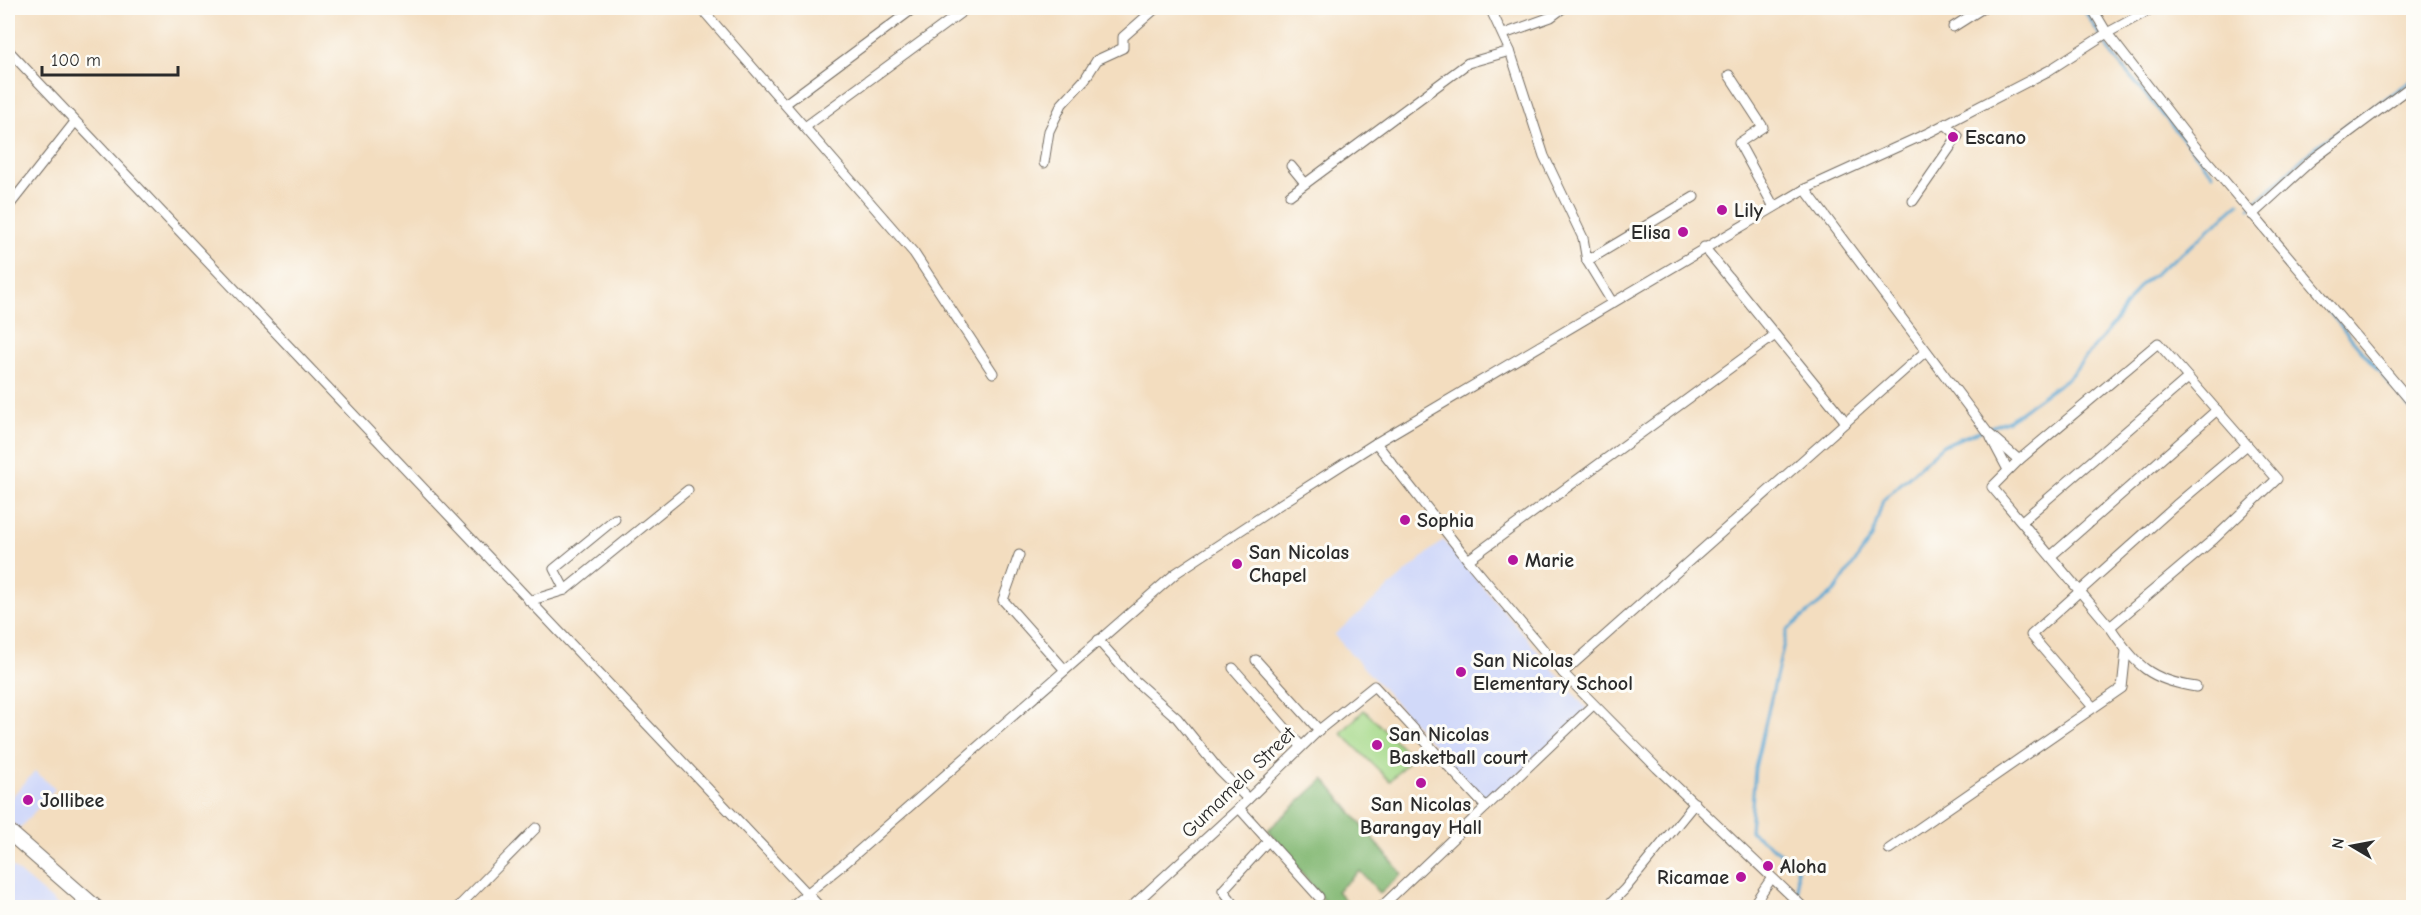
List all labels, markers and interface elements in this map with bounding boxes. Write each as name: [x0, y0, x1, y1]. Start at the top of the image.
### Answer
scale bar: [42, 39, 178, 77]
text: 100 m: [51, 50, 101, 71]
place label: Escano: [1965, 126, 2026, 149]
marker: Escano: [1946, 130, 1960, 144]
place label: Lily: [1734, 199, 1764, 222]
marker: Lily: [1715, 203, 1729, 217]
place label: Elisa: [1631, 221, 1671, 244]
marker: Elisa: [1676, 225, 1690, 239]
place label: Sophia: [1417, 509, 1474, 532]
marker: Sophia: [1398, 513, 1412, 527]
place label: San Nicolas Chapel: [1249, 541, 1349, 587]
place label: Marie: [1525, 549, 1574, 572]
marker: Marie: [1506, 553, 1520, 567]
marker: San Nicolas Chapel: [1230, 557, 1244, 571]
place label: San Nicolas Elementary School: [1473, 649, 1633, 695]
marker: San Nicolas Elementary School: [1454, 665, 1468, 679]
street label: Gumamela Street: [1177, 721, 1301, 843]
place label: San Nicolas Basketball court: [1389, 723, 1528, 769]
marker: San Nicolas Basketball court: [1370, 738, 1384, 752]
marker: San Nicolas Barangay Hall: [1414, 776, 1428, 790]
place label: Jollibee: [40, 789, 104, 812]
marker: Jollibee: [21, 793, 35, 807]
place label: San Nicolas Barangay Hall: [1360, 793, 1482, 839]
north arrow: [2322, 816, 2382, 876]
text: N: [2328, 837, 2348, 850]
place label: Aloha: [1780, 855, 1827, 878]
marker: Aloha: [1761, 859, 1775, 873]
place label: Ricamae: [1657, 866, 1729, 889]
marker: Ricamae: [1734, 870, 1748, 884]

